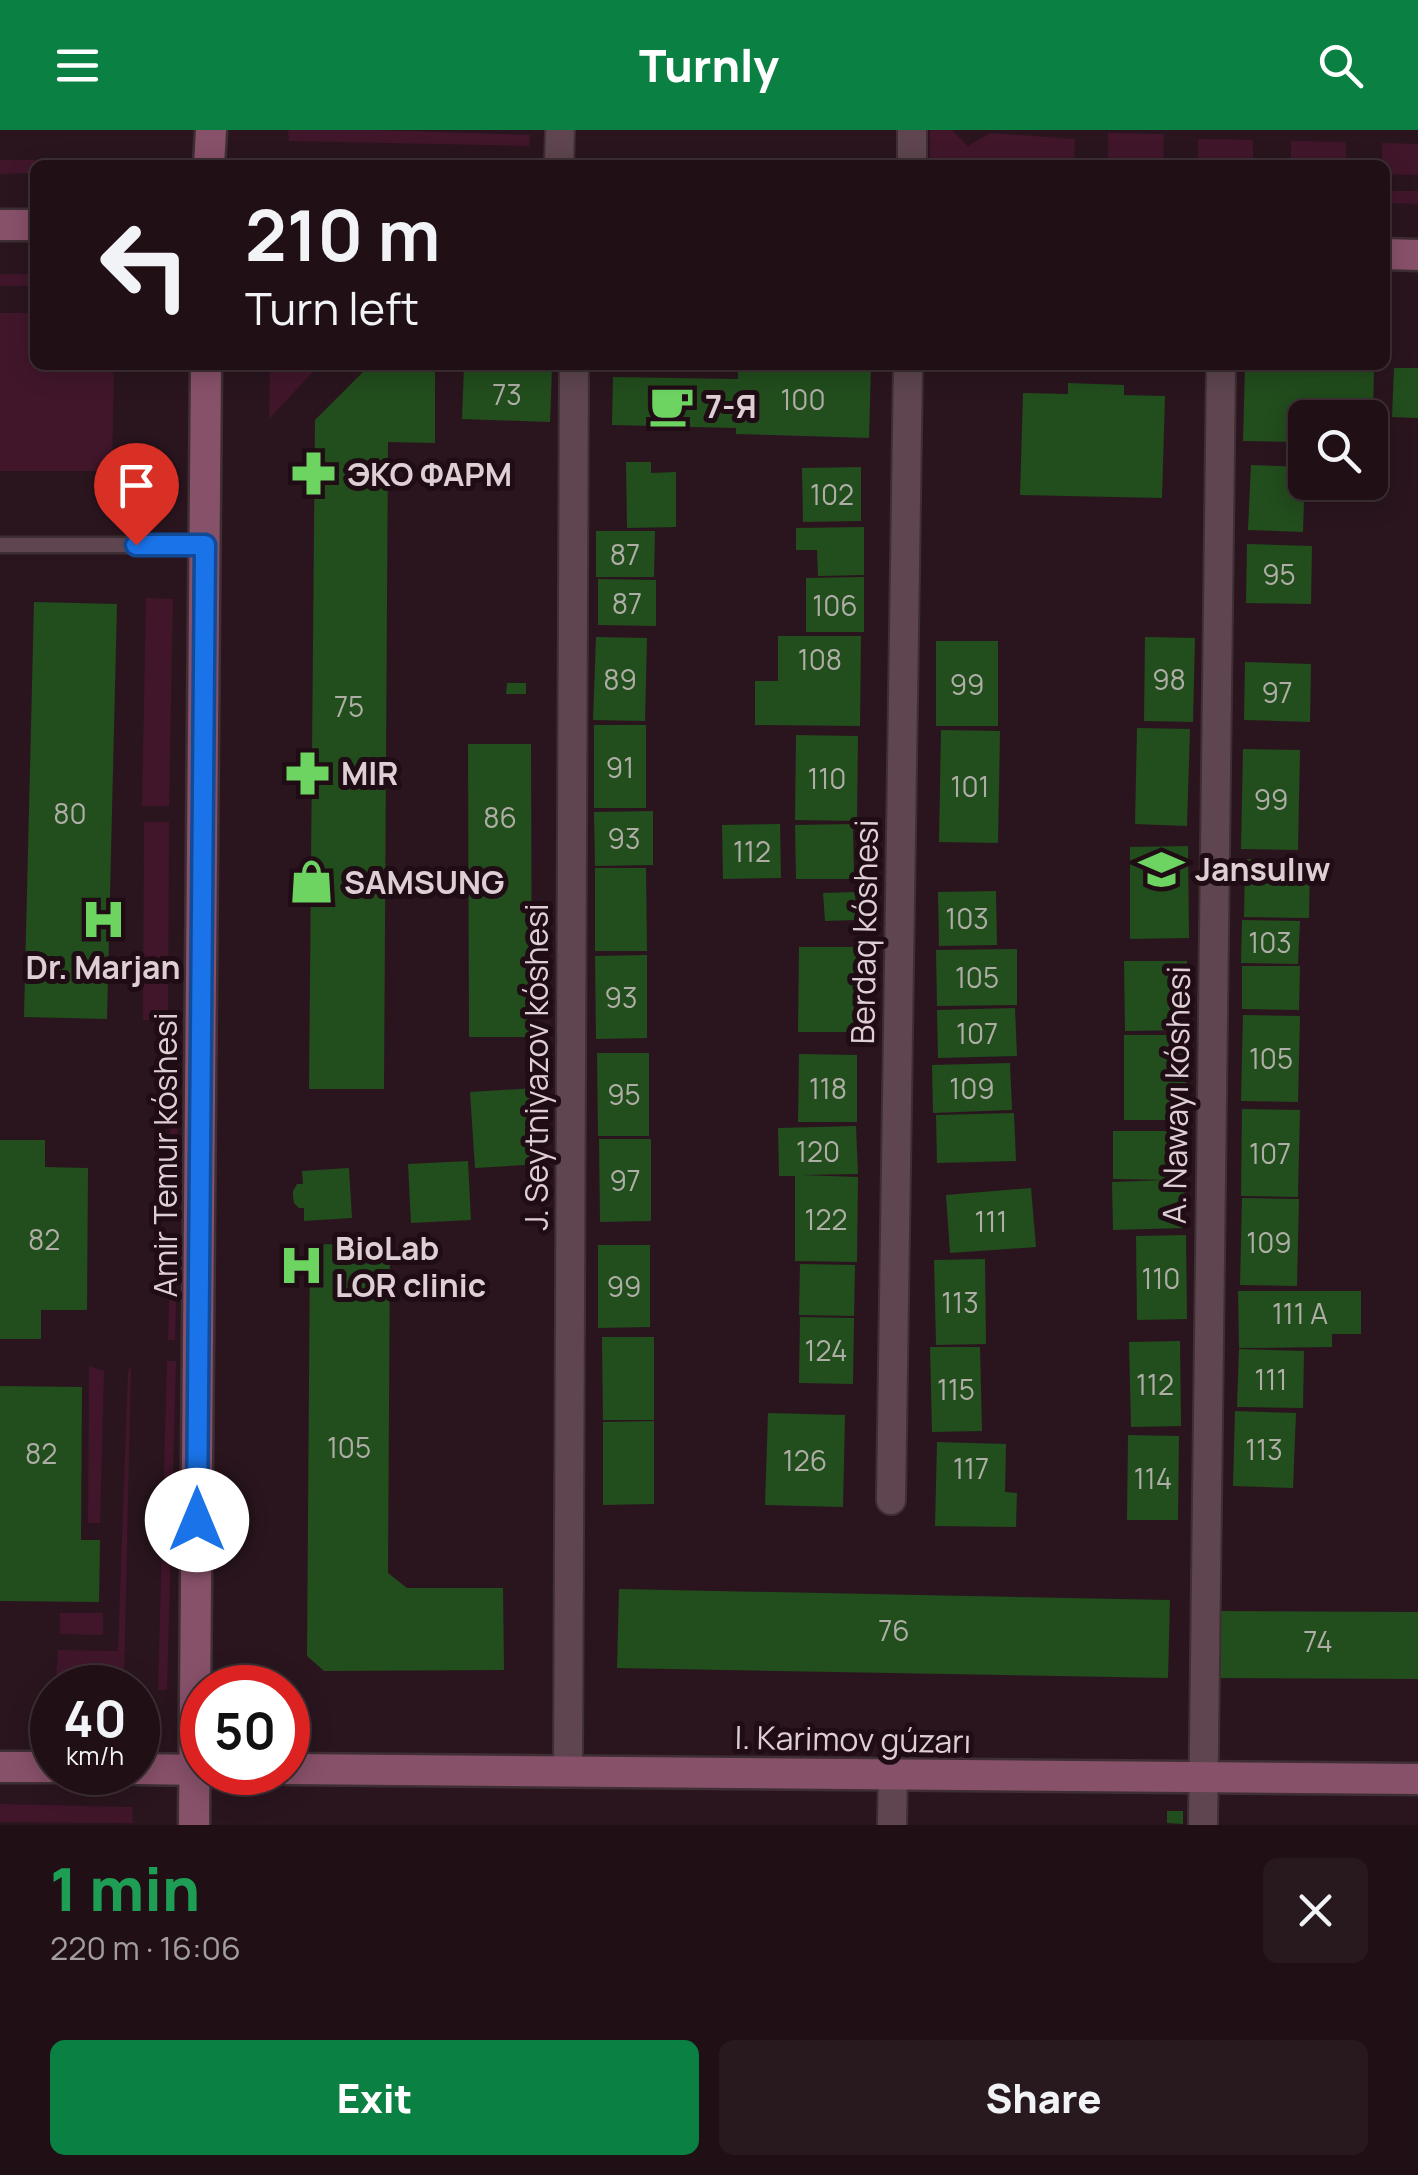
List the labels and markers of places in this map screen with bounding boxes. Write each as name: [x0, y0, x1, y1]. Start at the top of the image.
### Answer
cafe icon: 7-Я: [648, 382, 696, 430]
place label: 7-Я: [705, 384, 757, 428]
pin: [94, 443, 179, 546]
pharmacy icon: ЭКО ФАРМ: [290, 450, 338, 498]
place label: ЭКО ФАРМ: [347, 452, 512, 496]
pharmacy icon: MIR: [284, 749, 332, 797]
place label: MIR: [341, 751, 398, 795]
school or university icon: Jansulıw: [1138, 845, 1186, 893]
place label: Jansulıw: [1195, 847, 1331, 891]
shop icon: SAMSUNG: [287, 858, 335, 906]
place label: SAMSUNG: [344, 860, 504, 904]
hospital icon: Dr. Marjan: [79, 895, 127, 943]
place label: Dr. Marjan: [26, 945, 180, 989]
place label: BioLab LOR clinic: [335, 1226, 486, 1307]
hospital icon: BioLab LOR clinic: [278, 1242, 326, 1290]

